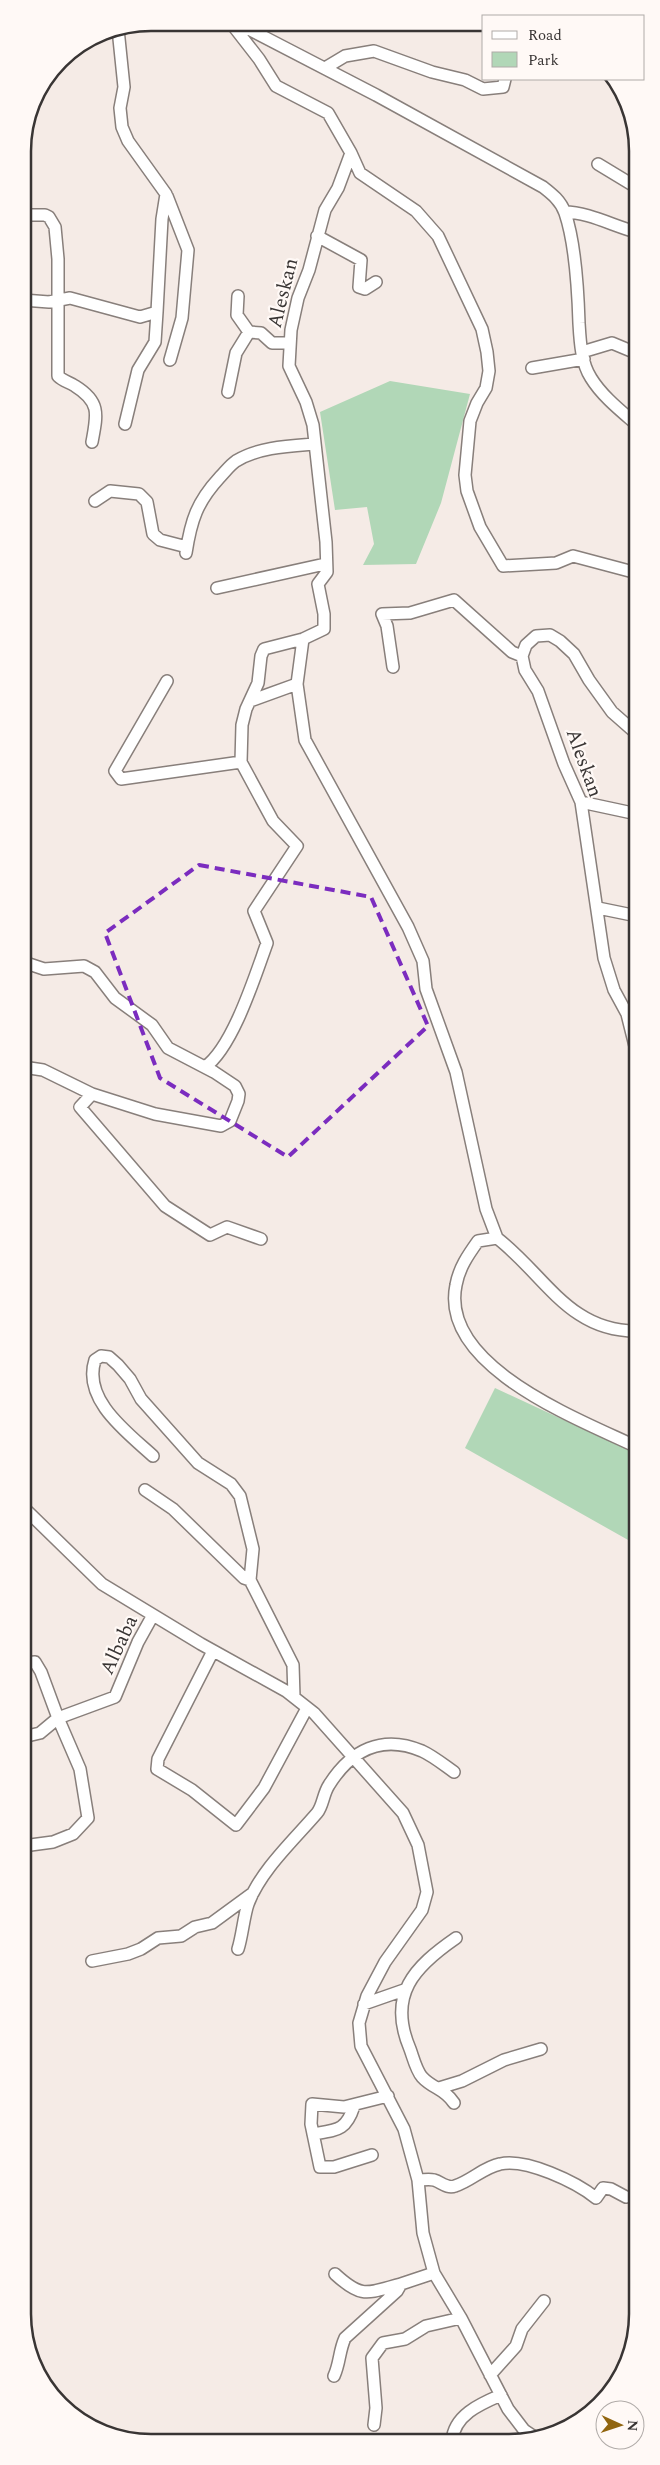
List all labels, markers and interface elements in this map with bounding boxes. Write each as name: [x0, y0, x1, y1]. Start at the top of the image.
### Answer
legend: [482, 15, 645, 80]
text: Road: [528, 24, 562, 47]
text: Park: [528, 49, 559, 72]
street label: Aleskan: [260, 255, 306, 331]
street label: Aleskan: [558, 724, 610, 802]
street label: Albaba: [92, 1610, 146, 1680]
north arrow: [595, 2400, 645, 2450]
text: N: [622, 2419, 643, 2432]

